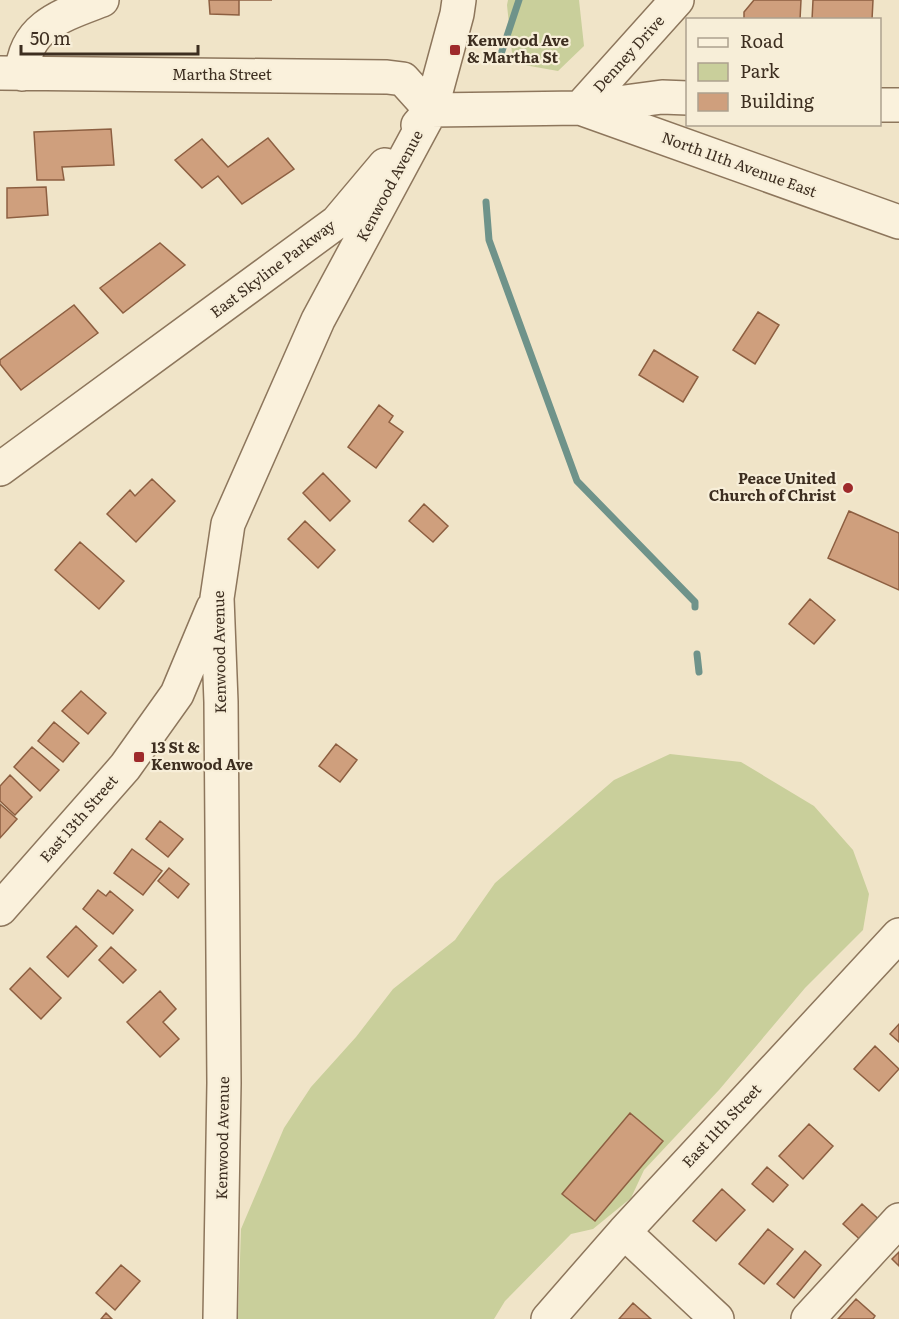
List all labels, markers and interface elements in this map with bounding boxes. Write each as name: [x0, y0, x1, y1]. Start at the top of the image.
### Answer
street label: Denney Drive: [587, 9, 669, 97]
scale bar: [21, 18, 198, 56]
legend: [686, 18, 881, 126]
text: 50 m: [30, 24, 71, 51]
text: Road: [740, 27, 784, 54]
place label: Kenwood Ave & Martha St: [467, 28, 569, 68]
marker: Kenwood Ave & Martha St: [448, 43, 462, 57]
text: Park: [740, 57, 781, 84]
street label: Martha Street: [172, 62, 272, 85]
text: Building: [740, 87, 815, 114]
street label: Kenwood Avenue: [350, 125, 428, 245]
street label: North 11th Avenue East: [659, 125, 820, 202]
street label: East Skyline Parkway: [205, 213, 340, 323]
place label: Peace United Church of Christ: [709, 466, 836, 506]
marker: Peace United Church of Christ: [841, 481, 855, 495]
street label: Kenwood Avenue: [206, 590, 231, 714]
place label: 13 St & Kenwood Ave: [151, 735, 253, 775]
marker: 13 St & Kenwood Ave: [132, 750, 146, 764]
street label: East 13th Street: [33, 769, 122, 867]
street label: Kenwood Avenue: [209, 1076, 234, 1200]
street label: East 11th Street: [676, 1078, 766, 1172]

